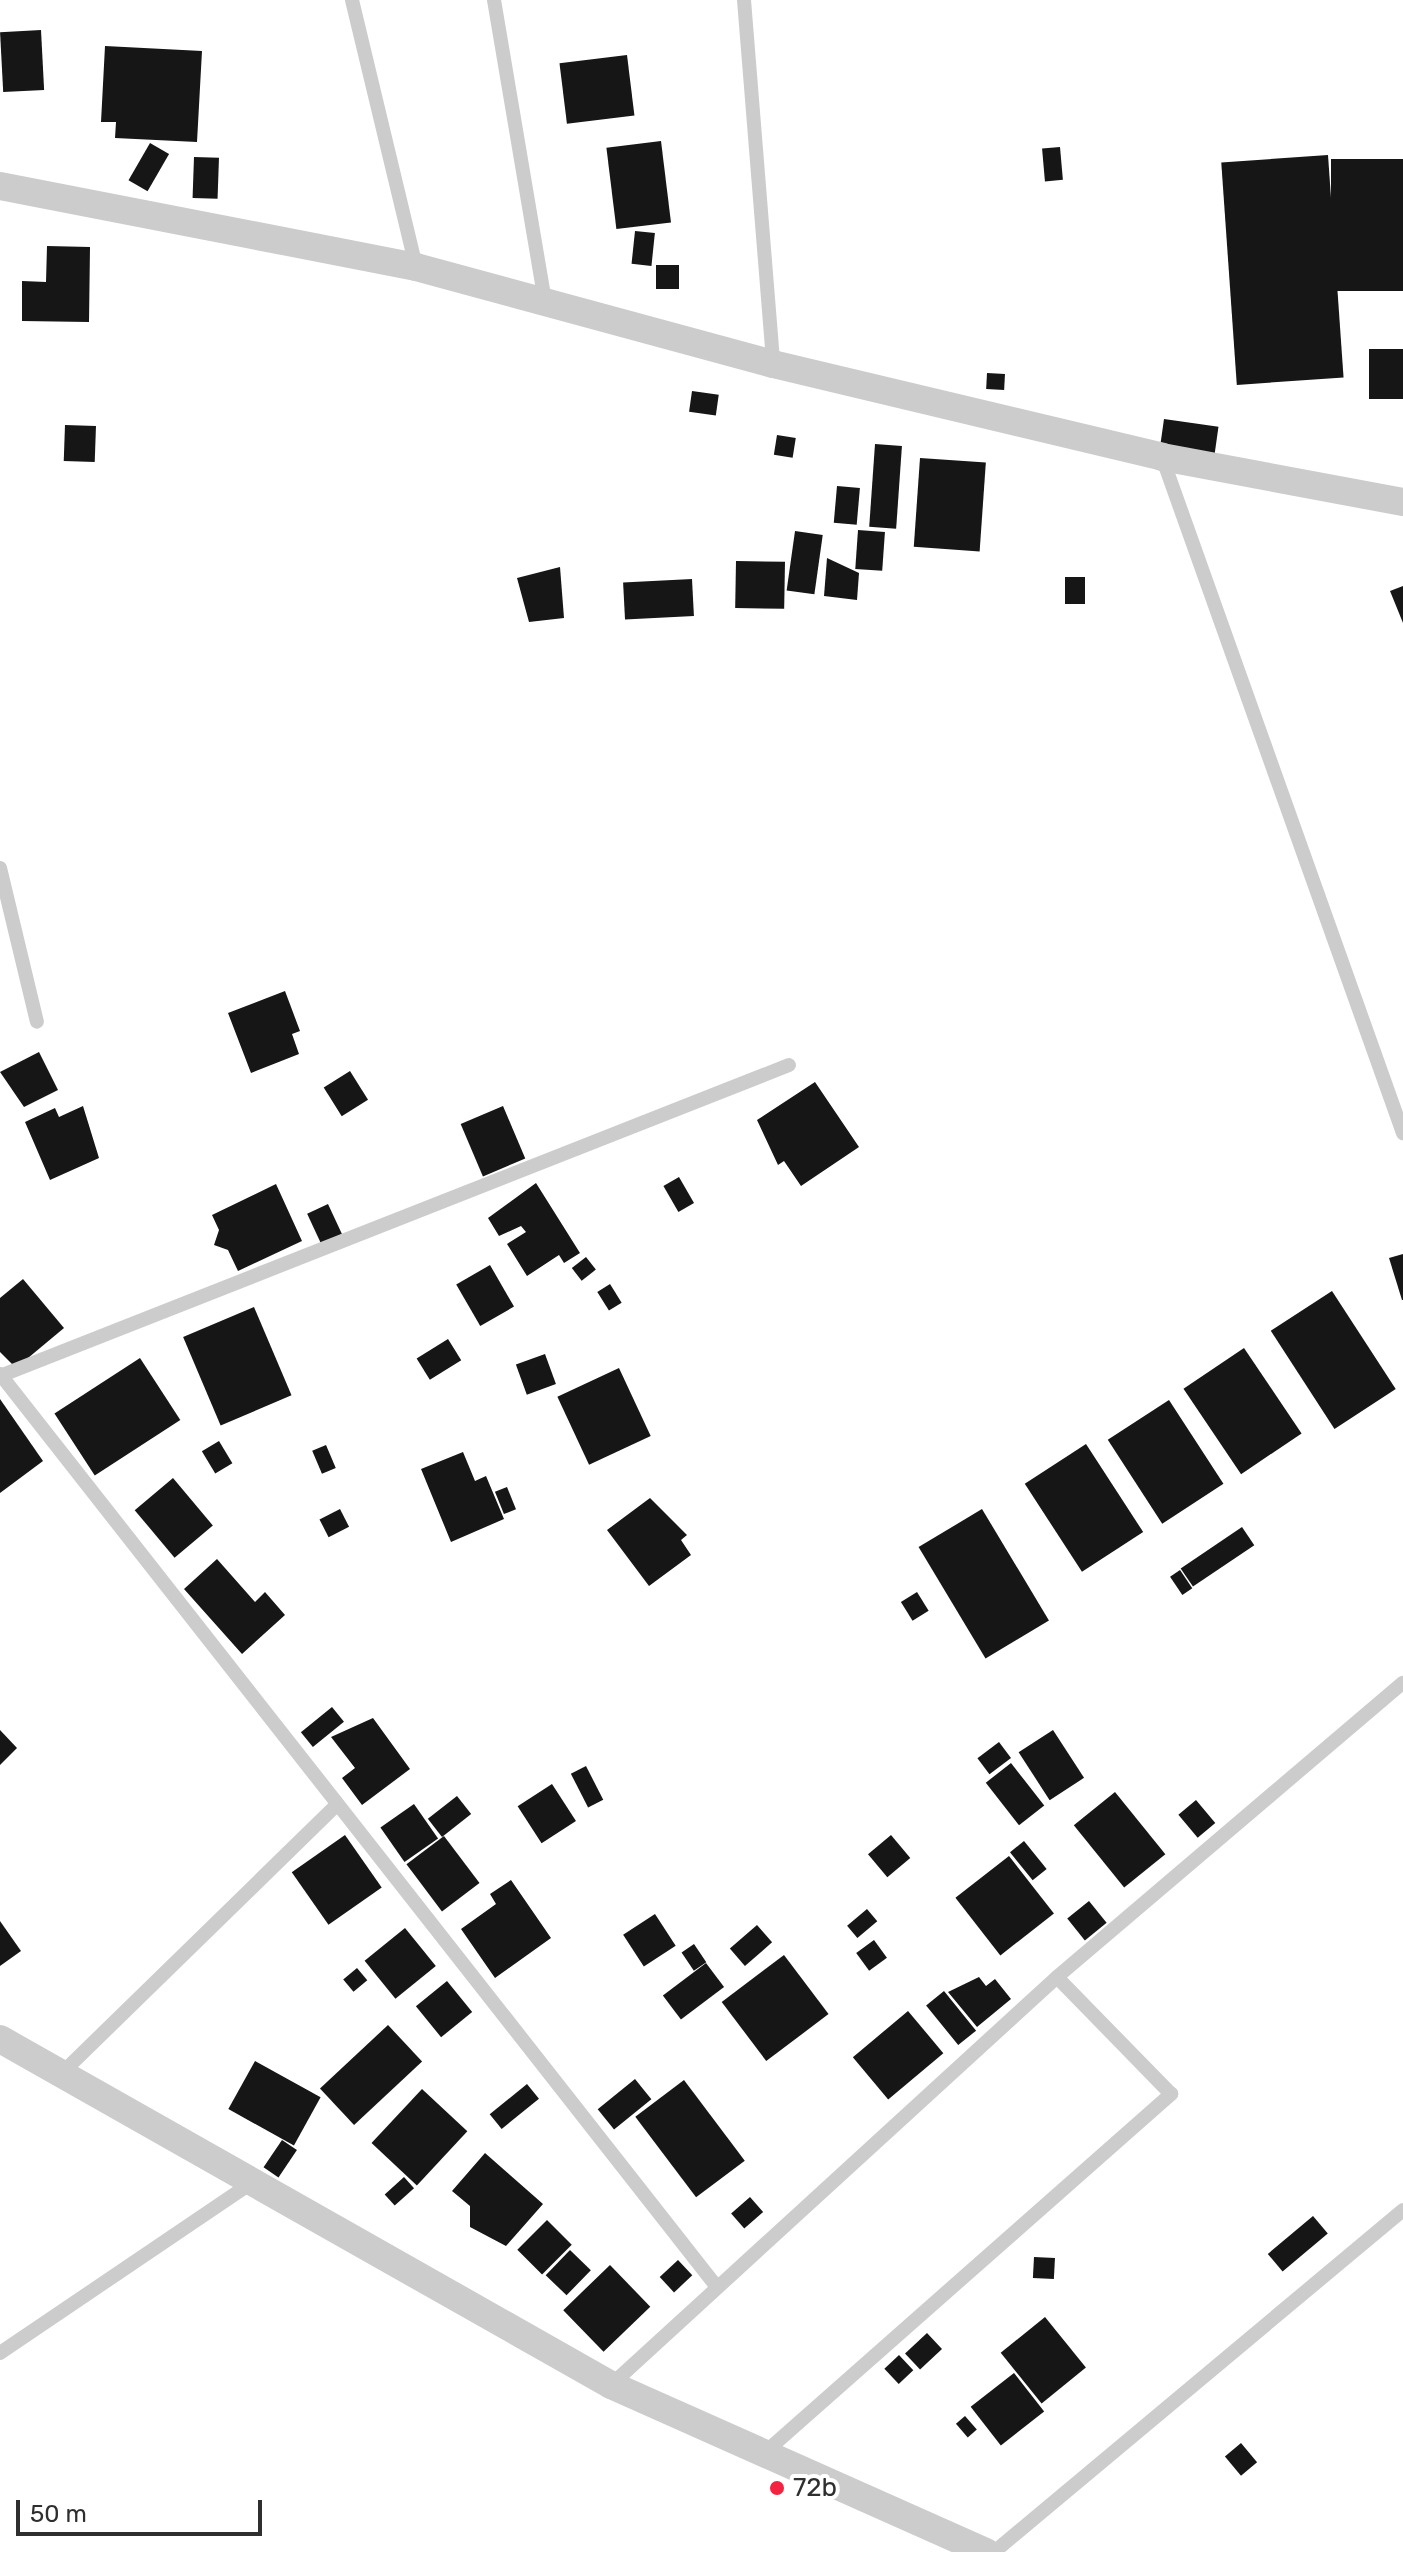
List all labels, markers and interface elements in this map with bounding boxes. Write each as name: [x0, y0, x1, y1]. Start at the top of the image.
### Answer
place label: 72b: [793, 2472, 837, 2504]
marker: 72b: [768, 2479, 786, 2497]
scale bar: [20, 2484, 266, 2534]
text: 50 m: [30, 2500, 87, 2528]

